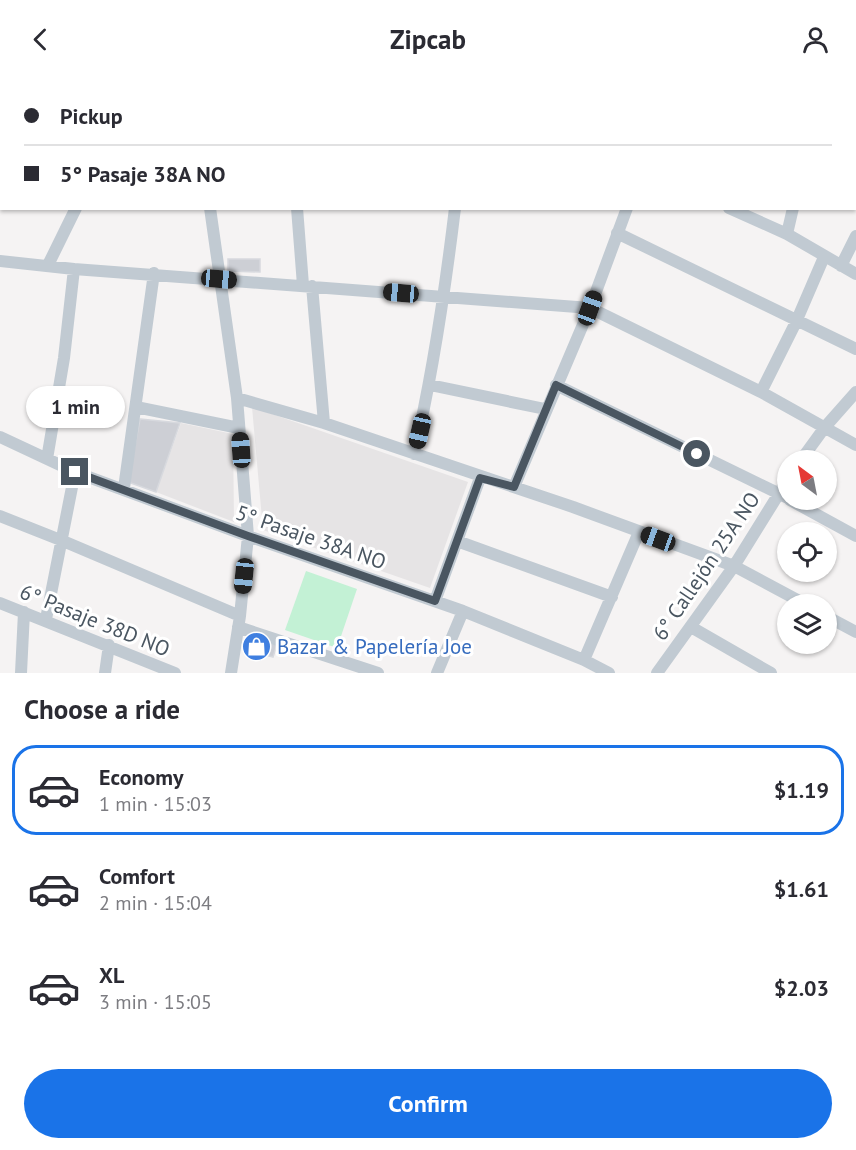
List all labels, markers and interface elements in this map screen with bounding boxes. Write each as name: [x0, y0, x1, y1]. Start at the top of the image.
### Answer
text: Zipcab: [390, 22, 466, 56]
icon: back: [24, 23, 57, 56]
icon: person: [799, 23, 832, 56]
text: Pickup: [60, 102, 123, 130]
text: 5° Pasaje 38A NO: [60, 160, 225, 188]
car: [200, 268, 238, 290]
car: [382, 282, 420, 304]
car: [575, 288, 605, 328]
callout: 1 min: [26, 385, 124, 427]
text: 1 min: [51, 394, 100, 420]
car: [407, 411, 433, 451]
car: [231, 431, 251, 469]
route start: [683, 440, 710, 467]
north arrow: [777, 450, 837, 510]
map controls: [777, 450, 837, 654]
route end: [61, 458, 88, 485]
street label: 6° Callejón 25A NO: [646, 487, 766, 645]
street label: 5° Pasaje 38A NO: [232, 499, 390, 575]
button: locate: [777, 522, 837, 582]
car: [638, 524, 678, 554]
car: [233, 557, 255, 595]
street label: 6° Pasaje 38D NO: [16, 578, 174, 662]
button: layers: [777, 594, 837, 654]
shop icon: Bazar & Papelería Joe: [240, 630, 272, 662]
place label: Bazar & Papelería Joe: [277, 633, 472, 660]
text: Choose a ride: [24, 692, 180, 726]
icon: car: [27, 763, 81, 817]
text: Economy: [99, 763, 183, 791]
text: $1.19: [774, 776, 829, 804]
text: 1 min · 15:03: [99, 791, 212, 817]
icon: car: [27, 862, 81, 916]
text: Comfort: [99, 862, 175, 890]
text: $1.61: [774, 875, 829, 903]
text: 2 min · 15:04: [99, 890, 212, 916]
icon: car: [27, 961, 81, 1015]
text: XL: [99, 961, 124, 989]
text: $2.03: [774, 974, 829, 1002]
text: 3 min · 15:05: [99, 989, 212, 1015]
button: Confirm: [24, 1069, 832, 1138]

